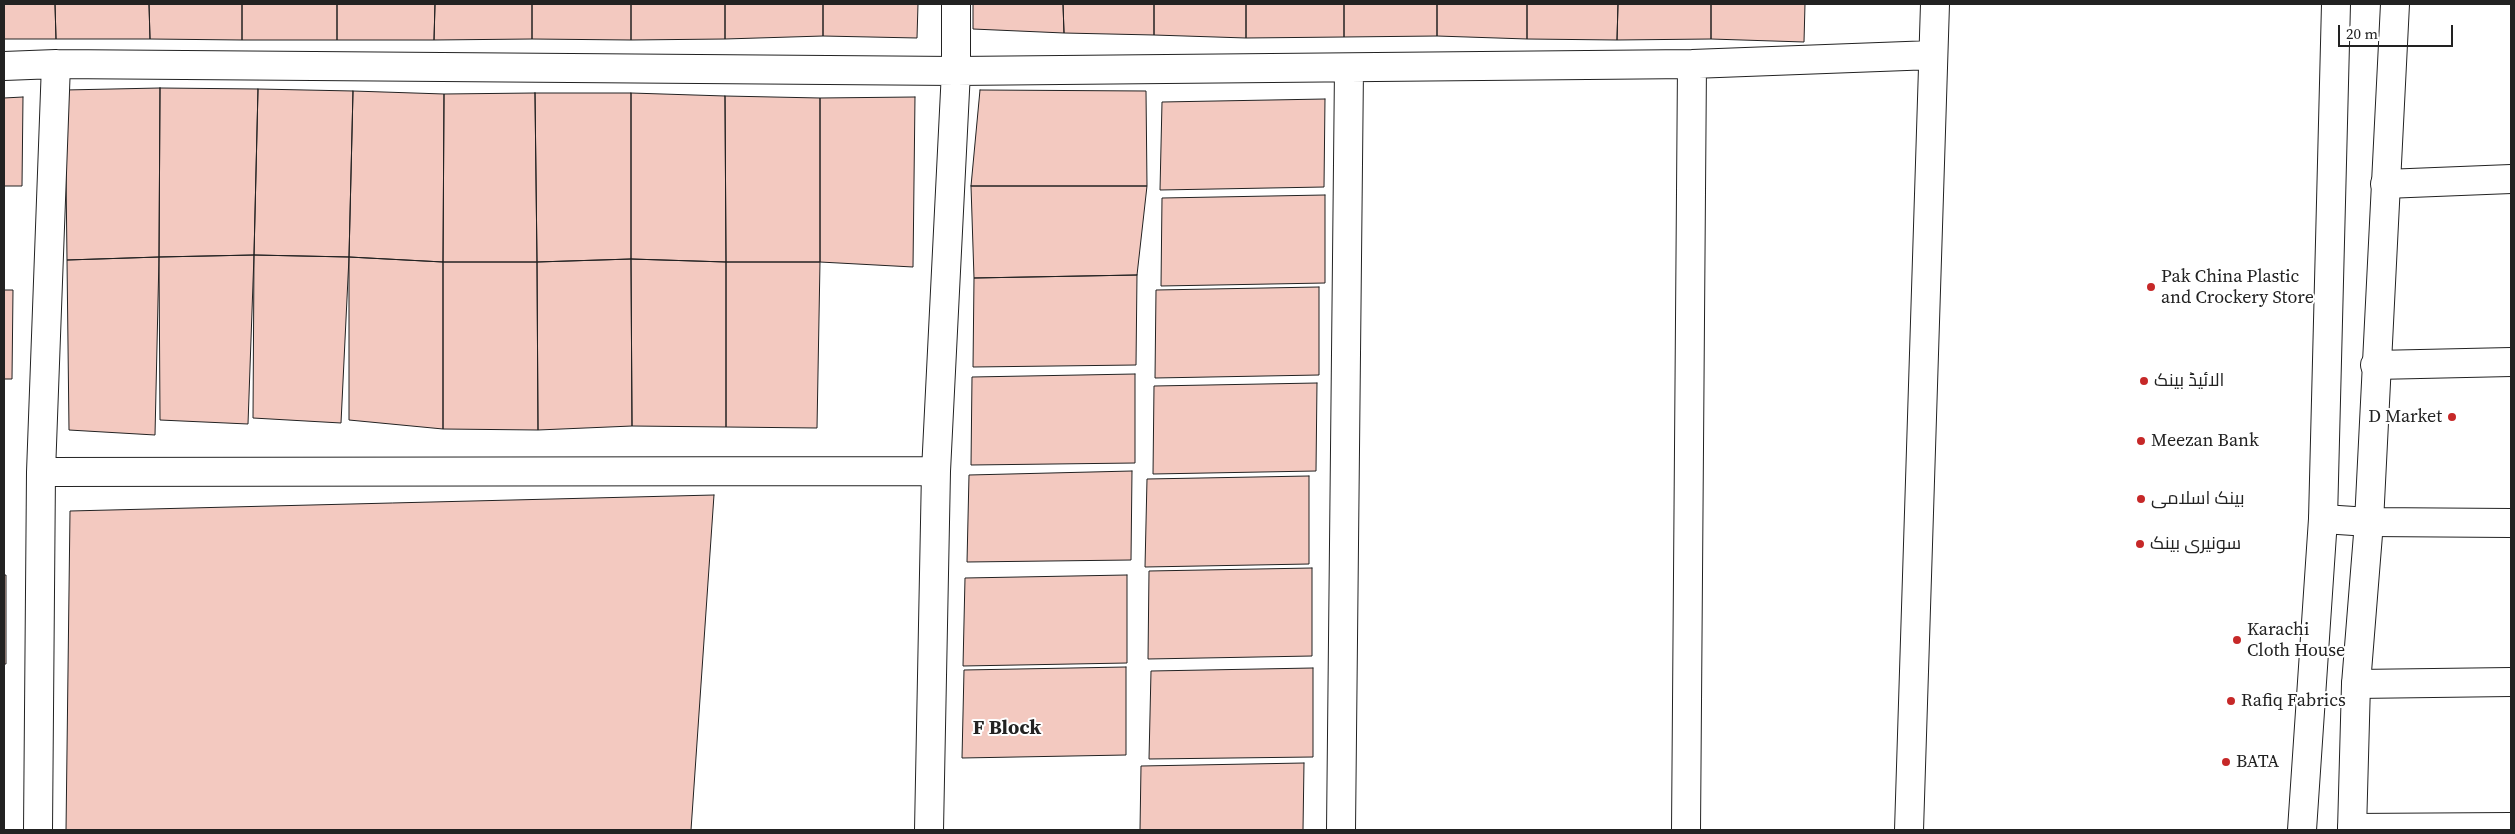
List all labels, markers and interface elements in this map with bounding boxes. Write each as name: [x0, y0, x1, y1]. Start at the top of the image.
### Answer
scale bar: [2340, 15, 2455, 47]
text: 20 m: [2346, 23, 2378, 44]
place label: Pak China Plastic and Crockery Store: [2161, 266, 2314, 308]
marker: Pak China Plastic and Crockery Store: [2145, 281, 2157, 293]
place label: الائیڈ بینک: [2154, 370, 2224, 392]
marker: الائیڈ بینک: [2138, 375, 2150, 387]
place label: D Market: [2368, 406, 2442, 428]
marker: D Market: [2446, 411, 2458, 423]
place label: Meezan Bank: [2151, 430, 2259, 452]
marker: Meezan Bank: [2135, 435, 2147, 447]
place label: بینک اسلامی: [2151, 488, 2245, 510]
marker: بینک اسلامی: [2135, 493, 2147, 505]
place label: سونیری بینک: [2150, 533, 2241, 555]
marker: سونیری بینک: [2134, 538, 2146, 550]
place label: Karachi Cloth House: [2247, 619, 2345, 662]
marker: Karachi Cloth House: [2231, 634, 2243, 646]
place label: Rafiq Fabrics: [2241, 690, 2346, 712]
marker: Rafiq Fabrics: [2225, 695, 2237, 707]
district label: F Block: [973, 717, 1041, 741]
place label: BATA: [2236, 751, 2279, 773]
marker: BATA: [2220, 756, 2232, 768]

